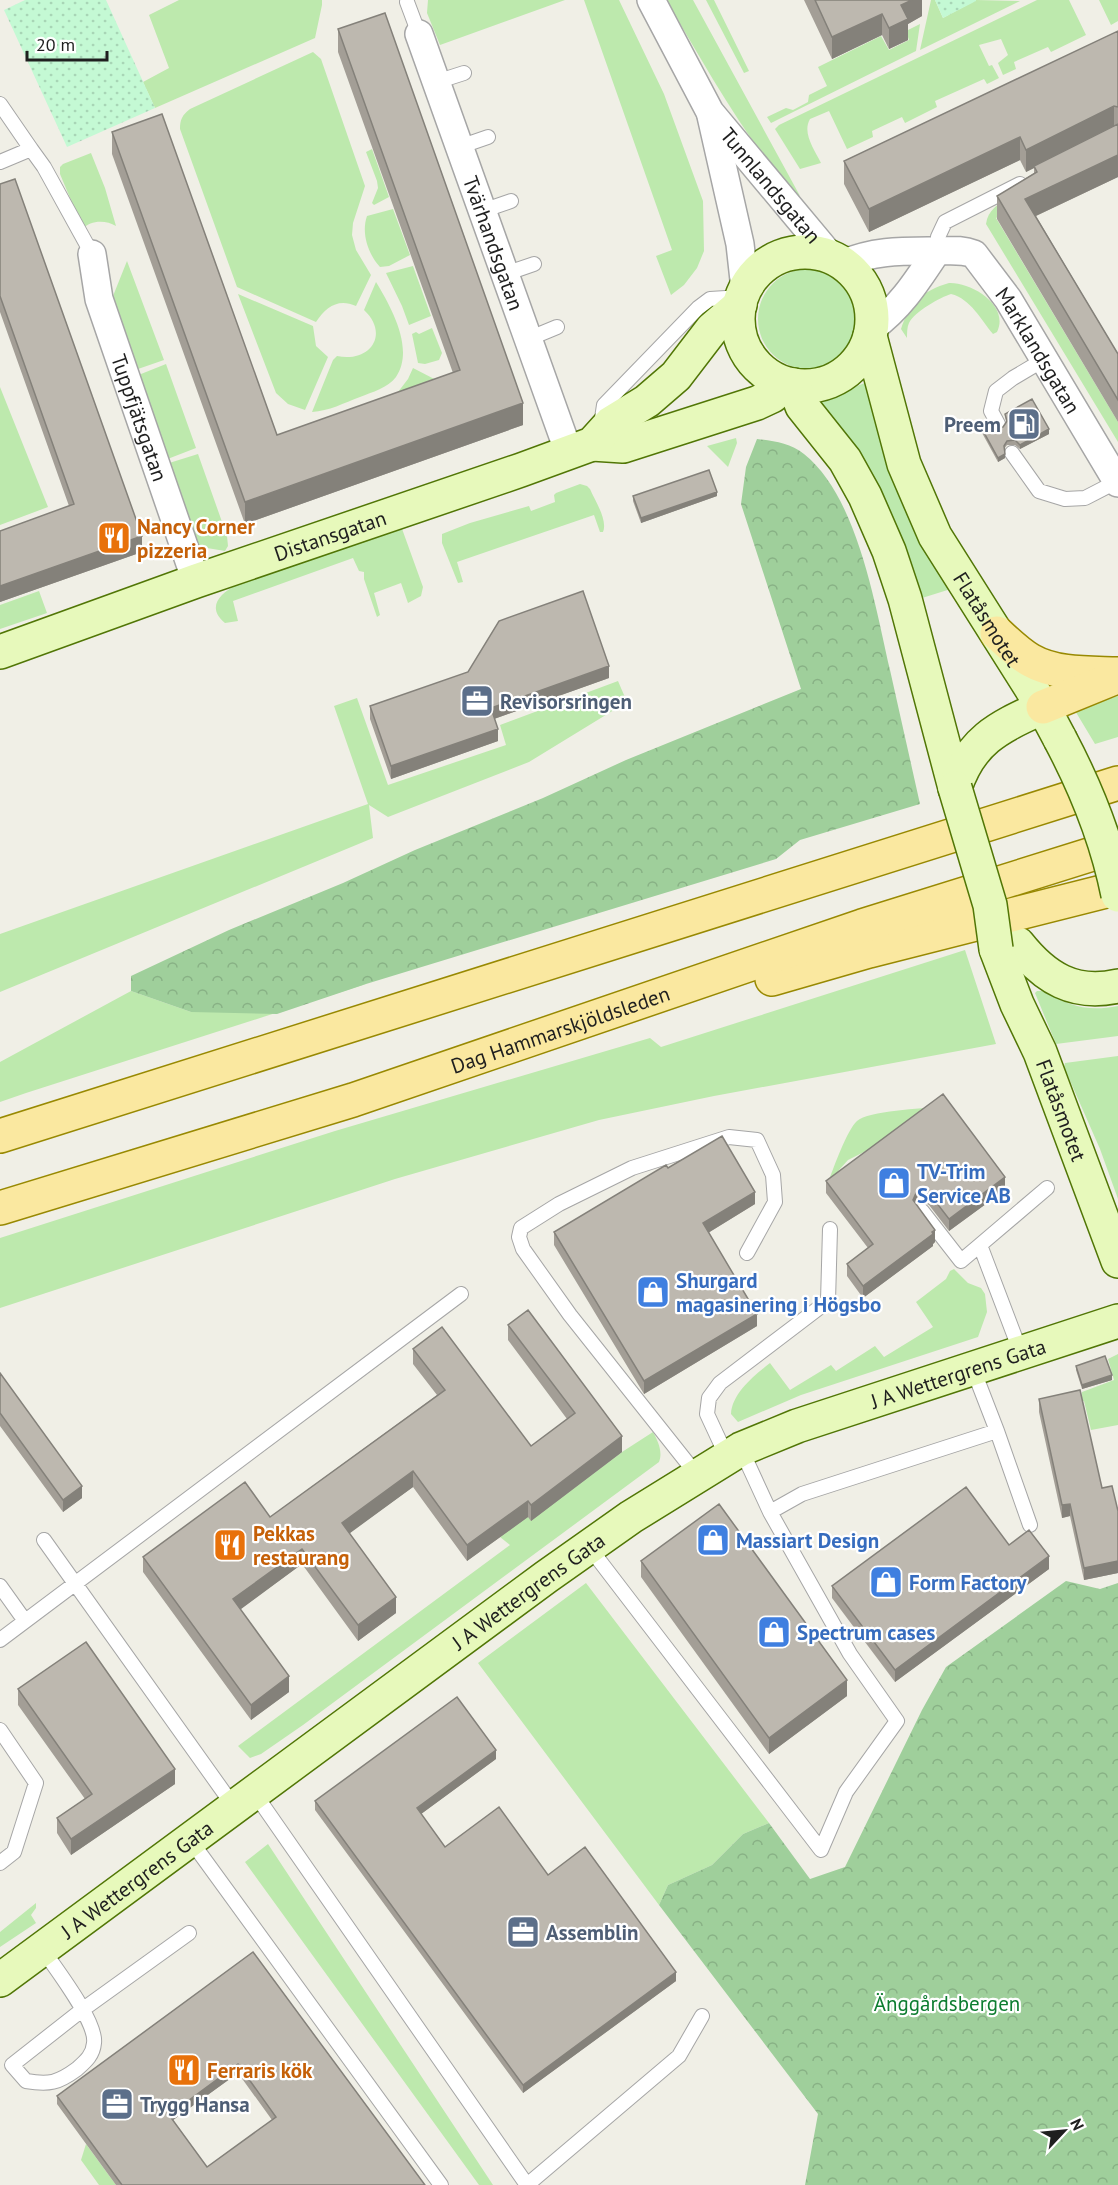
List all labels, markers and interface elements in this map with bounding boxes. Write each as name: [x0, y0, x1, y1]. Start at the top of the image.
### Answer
scale bar: [27, 24, 106, 62]
text: 20 m: [36, 33, 75, 56]
street label: Tunnlandsgatan: [715, 122, 827, 249]
street label: Tvärhandsgatan: [457, 172, 530, 314]
street label: Marklandsgatan: [990, 281, 1087, 418]
street label: Tuppfjätsgatan: [105, 350, 174, 485]
fuel station icon: Preem: [1006, 406, 1042, 442]
place label: Preem: [944, 411, 1001, 438]
street label: Distansgatan: [270, 504, 390, 567]
place label: Nancy Corner pizzeria: [137, 513, 255, 564]
restaurant icon: Nancy Corner pizzeria: [96, 520, 132, 556]
street label: Flatåsmotet: [947, 567, 1027, 671]
office icon: Revisorsringen: [459, 683, 495, 719]
place label: Revisorsringen: [500, 688, 632, 715]
street label: Dag Hammarskjöldsleden: [447, 979, 673, 1079]
street label: Flatåsmotet: [1030, 1055, 1093, 1165]
place label: TV-Trim Service AB: [917, 1158, 1011, 1209]
shop icon: TV-Trim Service AB: [876, 1165, 912, 1201]
place label: Shurgard magasinering i Högsbo: [676, 1267, 881, 1318]
shop icon: Shurgard magasinering i Högsbo: [635, 1274, 671, 1310]
street label: J A Wettergrens Gata: [866, 1332, 1049, 1415]
place label: Pekkas restaurang: [253, 1520, 349, 1571]
shop icon: Massiart Design: [695, 1522, 731, 1558]
street label: J A Wettergrens Gata: [446, 1526, 610, 1656]
restaurant icon: Pekkas restaurang: [212, 1527, 248, 1563]
place label: Massiart Design: [736, 1527, 879, 1554]
shop icon: Form Factory: [868, 1564, 904, 1600]
place label: Form Factory: [909, 1569, 1028, 1596]
shop icon: Spectrum cases: [756, 1614, 792, 1650]
place label: Spectrum cases: [797, 1619, 935, 1646]
street label: J A Wettergrens Gata: [54, 1814, 218, 1945]
office icon: Assemblin: [505, 1914, 541, 1950]
place label: Assemblin: [546, 1919, 639, 1946]
park label: Änggårdsbergen: [874, 1990, 1020, 2017]
restaurant icon: Ferraris kök: [166, 2052, 202, 2088]
place label: Ferraris kök: [207, 2057, 313, 2084]
office icon: Trygg Hansa: [99, 2086, 135, 2122]
place label: Trygg Hansa: [140, 2091, 250, 2118]
north arrow: [1034, 2101, 1094, 2161]
text: N: [1066, 2115, 1089, 2134]

